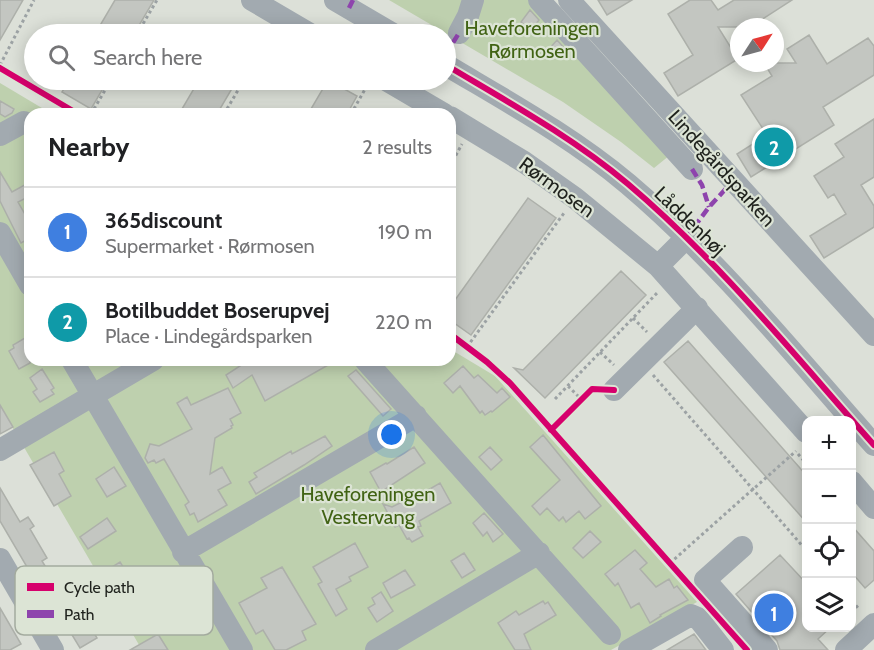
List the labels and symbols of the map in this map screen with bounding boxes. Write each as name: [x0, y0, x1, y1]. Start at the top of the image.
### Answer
park label: Haveforeningen Rørmosen: [465, 16, 599, 63]
north arrow: [730, 18, 784, 72]
street label: Lindegårdsparken: [663, 105, 781, 231]
pin: 2: [754, 124, 794, 170]
street label: Rørmosen: [515, 152, 599, 222]
street label: Låddenhøj: [650, 181, 730, 261]
your location: [377, 420, 406, 449]
park label: Haveforeningen Vestervang: [301, 482, 435, 529]
legend: [15, 566, 213, 635]
text: Cycle path: [64, 578, 135, 597]
pin: 1: [754, 590, 794, 636]
text: Path: [64, 605, 95, 624]

